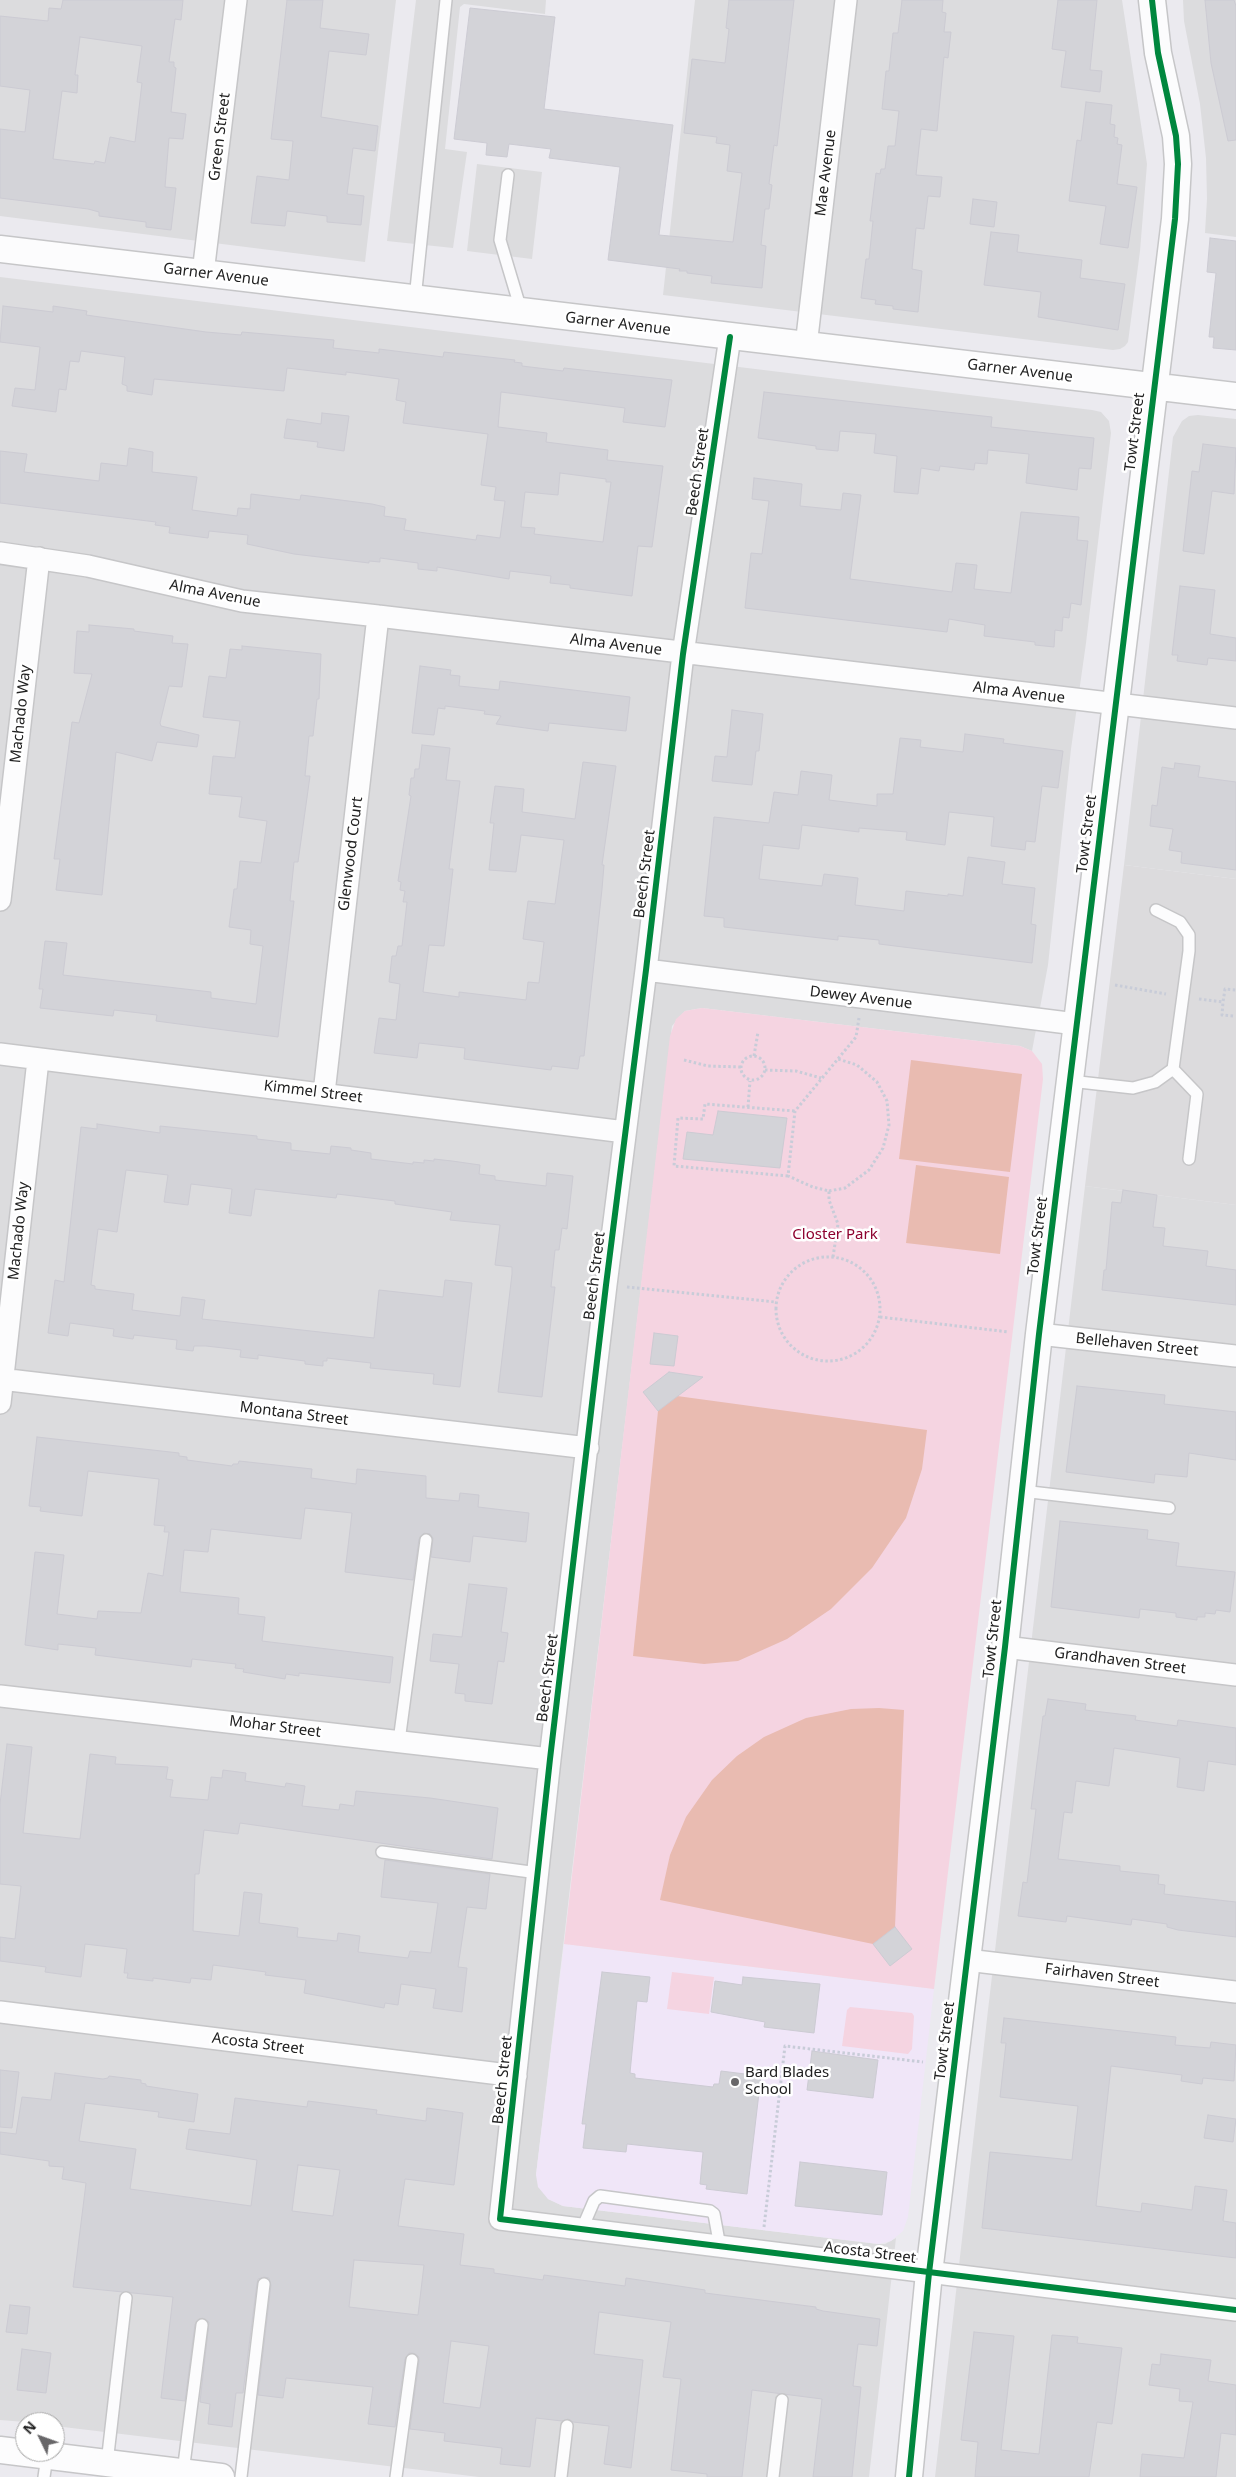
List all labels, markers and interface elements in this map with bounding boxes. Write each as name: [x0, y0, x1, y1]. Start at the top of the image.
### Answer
street label: Green Street: [206, 92, 234, 182]
street label: Mae Avenue: [812, 129, 840, 217]
street label: Garner Avenue: [162, 260, 270, 290]
street label: Garner Avenue: [564, 309, 672, 339]
street label: Garner Avenue: [966, 356, 1074, 386]
street label: Towt Street: [1121, 392, 1149, 472]
street label: Beech Street: [683, 427, 713, 517]
street label: Alma Avenue: [168, 576, 262, 612]
street label: Alma Avenue: [569, 630, 663, 660]
street label: Machado Way: [7, 664, 35, 764]
street label: Alma Avenue: [972, 678, 1066, 708]
street label: Towt Street: [1073, 794, 1101, 874]
street label: Glenwood Court: [335, 796, 367, 912]
street label: Beech Street: [631, 829, 659, 919]
street label: Dewey Avenue: [809, 983, 913, 1013]
street label: Kimmel Street: [263, 1077, 363, 1107]
street label: Machado Way: [5, 1181, 33, 1281]
street label: Towt Street: [1024, 1196, 1052, 1276]
park label: Closter Park: [792, 1226, 878, 1244]
street label: Beech Street: [581, 1231, 609, 1321]
street label: Bellehaven Street: [1075, 1330, 1199, 1360]
street label: Montana Street: [239, 1398, 349, 1430]
street label: Towt Street: [980, 1599, 1006, 1679]
street label: Beech Street: [534, 1633, 562, 1723]
street label: Grandhaven Street: [1053, 1644, 1187, 1678]
street label: Mohar Street: [228, 1712, 322, 1742]
street label: Fairhaven Street: [1044, 1960, 1160, 1992]
street label: Towt Street: [931, 2001, 959, 2081]
street label: Acosta Street: [211, 2029, 305, 2059]
street label: Beech Street: [489, 2035, 517, 2125]
place label: Bard Blades School: [745, 2064, 829, 2099]
marker: Bard Blades School: [729, 2076, 741, 2088]
street label: Acosta Street: [823, 2238, 917, 2268]
north arrow: [15, 2412, 65, 2462]
text: N: [18, 2417, 40, 2438]

